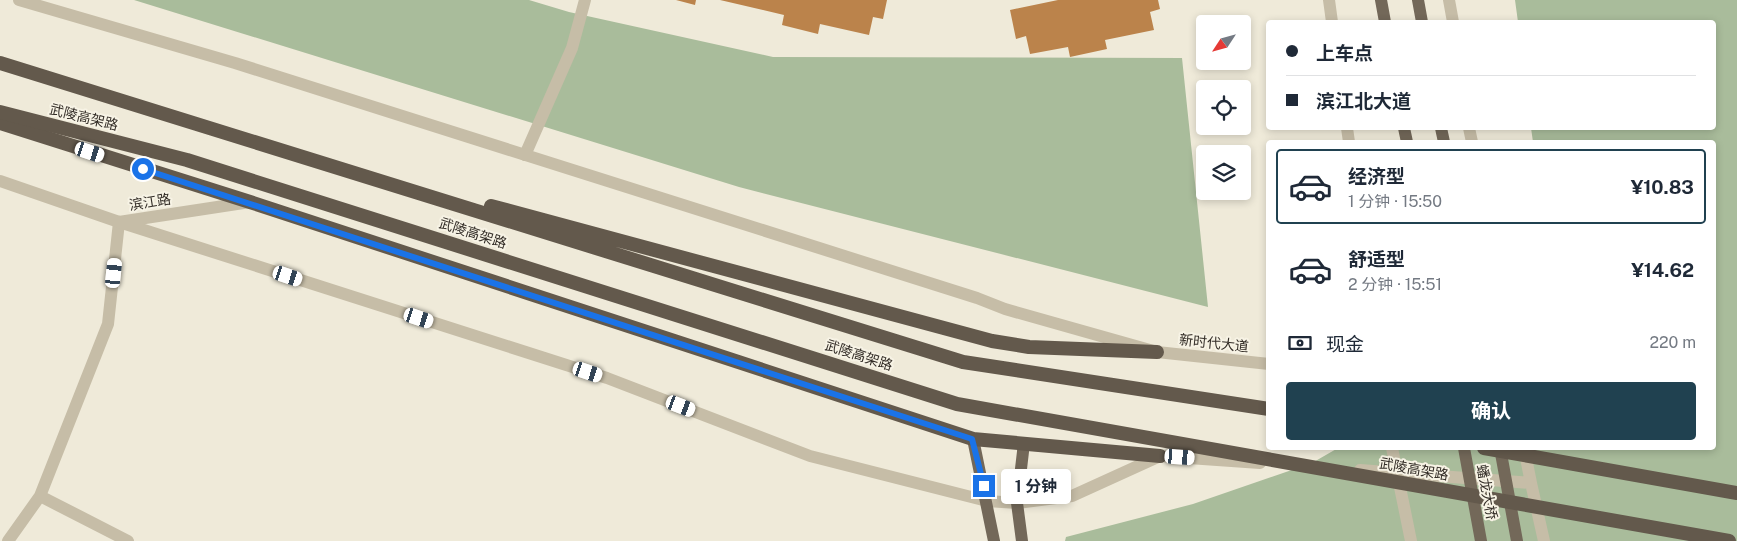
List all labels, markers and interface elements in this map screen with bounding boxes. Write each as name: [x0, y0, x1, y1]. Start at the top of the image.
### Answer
north arrow: [1196, 15, 1251, 70]
map controls: [1196, 15, 1251, 200]
text: 上车点: [1316, 42, 1373, 64]
button: locate: [1196, 80, 1251, 135]
text: 滨江北大道: [1316, 90, 1411, 112]
street label: 武陵高架路: [48, 101, 120, 133]
car: [73, 140, 106, 164]
button: layers: [1196, 145, 1251, 200]
route start: [132, 158, 154, 180]
icon: car: [1288, 164, 1333, 209]
text: 经济型: [1348, 165, 1405, 187]
text: ¥10.83: [1631, 176, 1694, 198]
street label: 滨江路: [128, 191, 172, 213]
text: 1 分钟 · 15:50: [1348, 192, 1442, 211]
street label: 武陵高架路: [437, 215, 509, 251]
icon: car: [1288, 247, 1333, 292]
text: 舒适型: [1348, 248, 1405, 270]
car: [104, 257, 123, 289]
text: ¥14.62: [1631, 259, 1694, 281]
car: [271, 264, 304, 288]
text: 2 分钟 · 15:51: [1348, 275, 1442, 294]
car: [402, 306, 435, 330]
icon: cash: [1286, 329, 1314, 357]
street label: 新时代大道: [1178, 331, 1250, 355]
text: 现金: [1326, 333, 1364, 355]
text: 220 m: [1649, 333, 1696, 352]
street label: 武陵高架路: [823, 337, 895, 373]
car: [571, 360, 604, 384]
button: 确认: [1286, 382, 1696, 440]
car: [664, 394, 697, 418]
car: [1164, 448, 1195, 466]
street label: 武陵高架路: [1378, 455, 1450, 483]
street label: 蟠龙大桥: [1474, 463, 1500, 521]
callout: 1 分钟: [1002, 468, 1072, 504]
route end: [973, 475, 995, 497]
text: 1 分钟: [1015, 477, 1057, 496]

